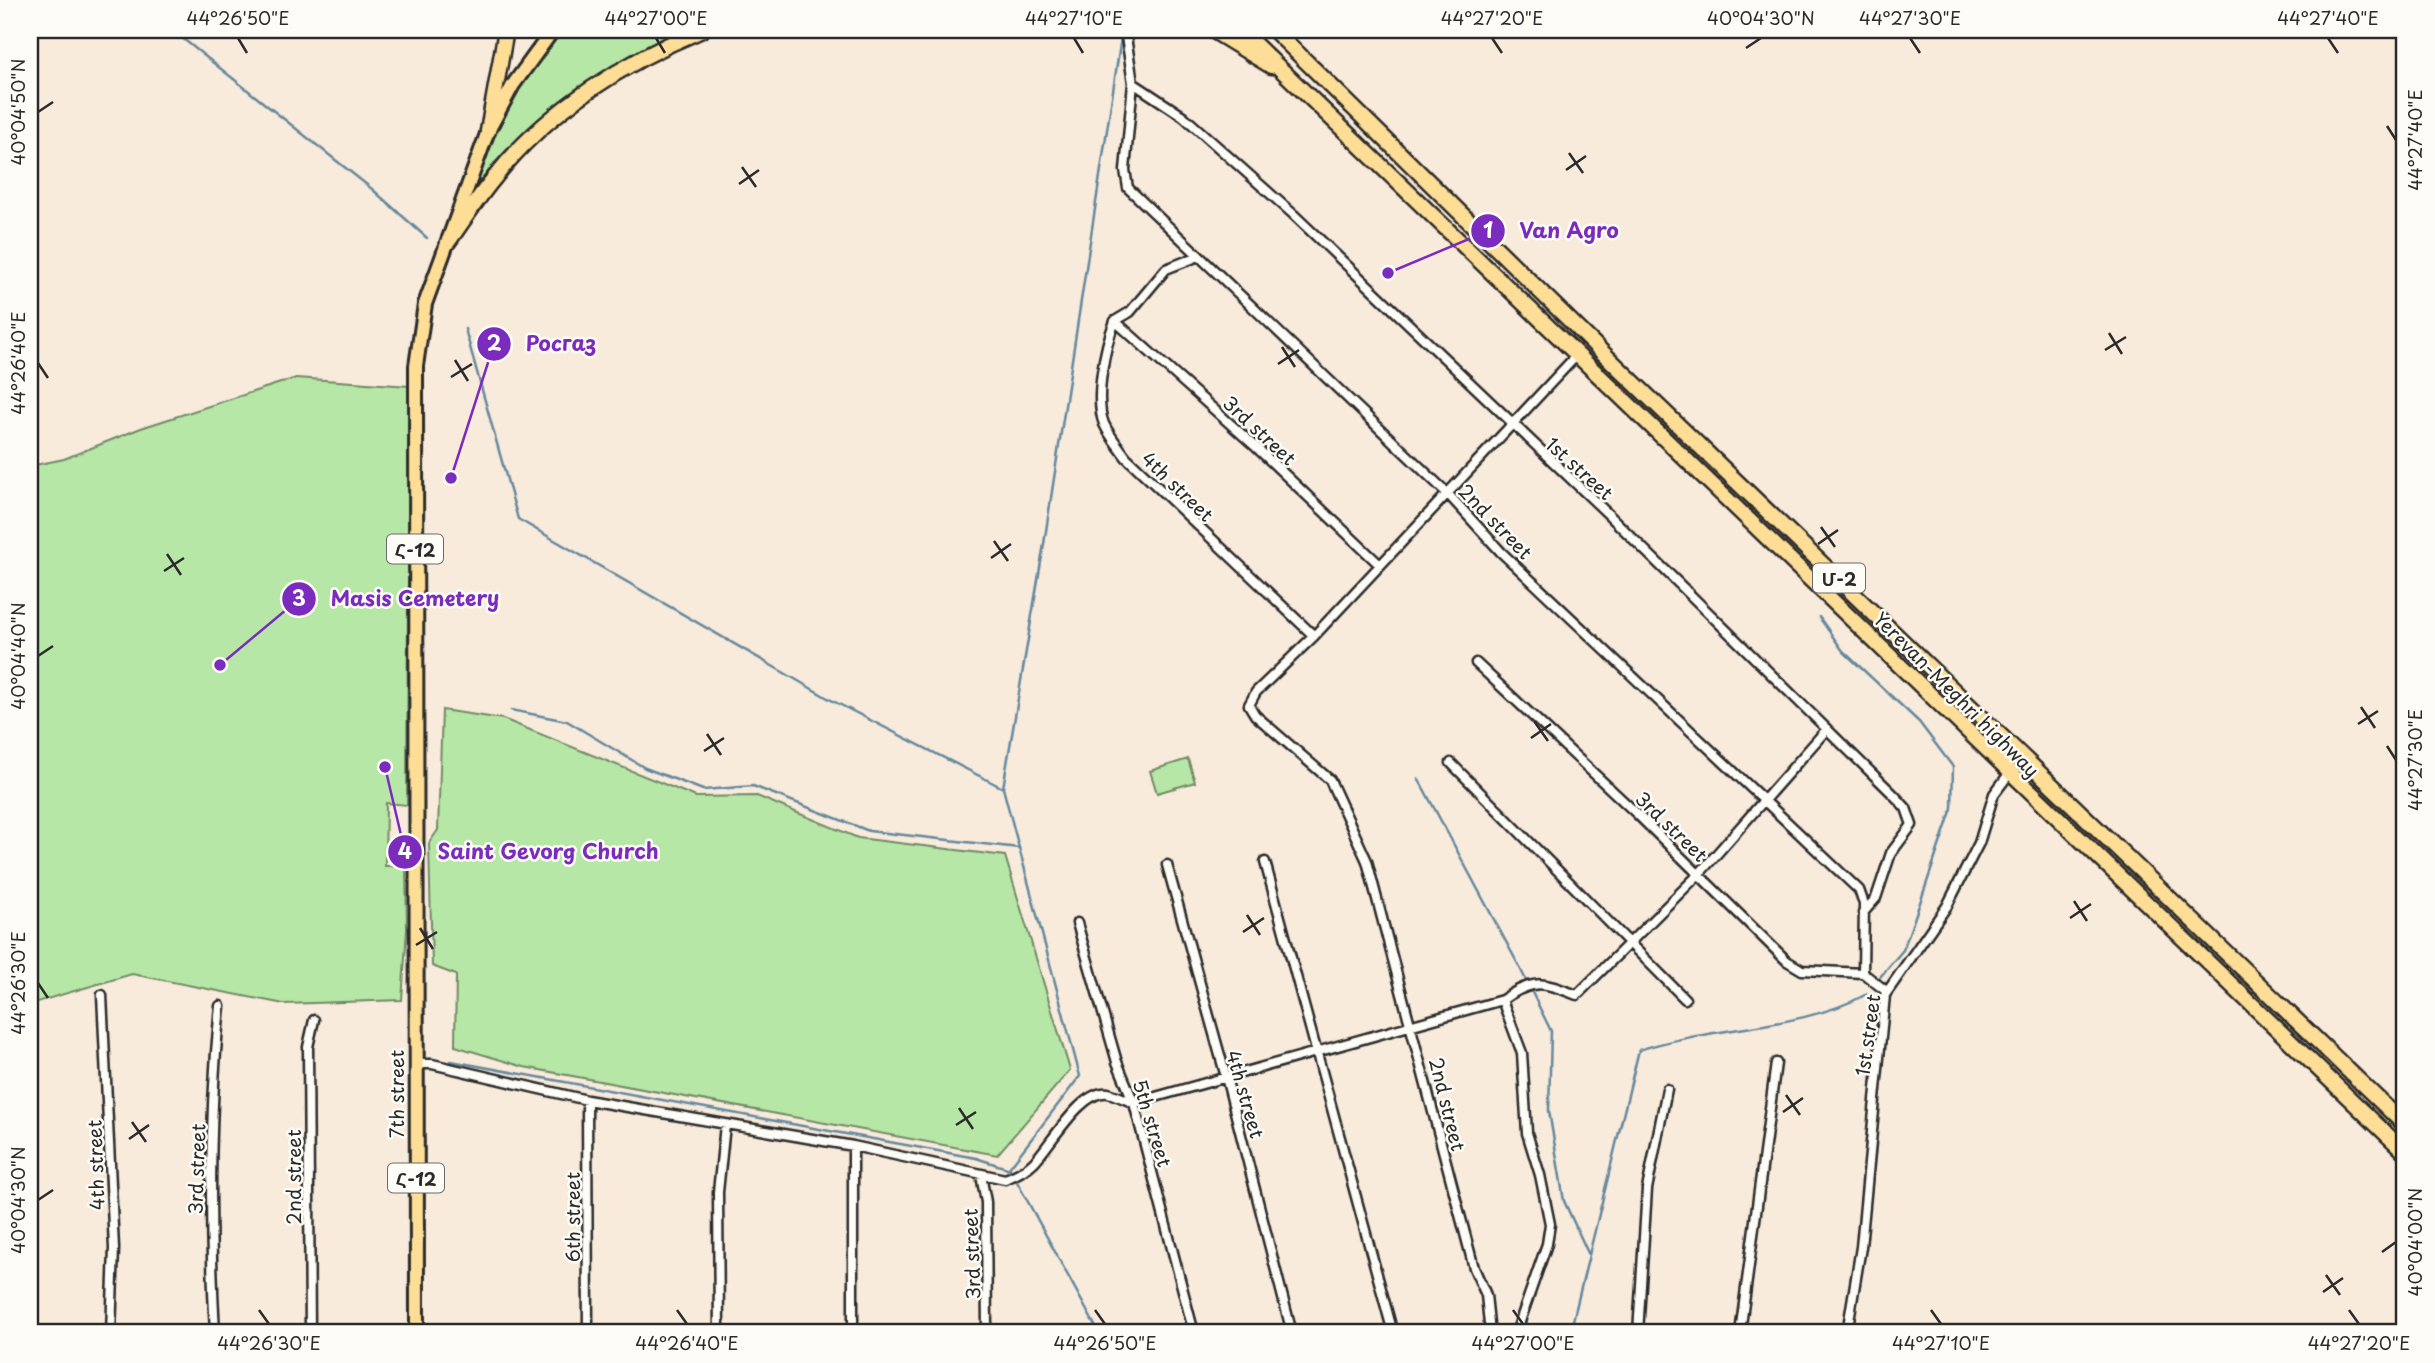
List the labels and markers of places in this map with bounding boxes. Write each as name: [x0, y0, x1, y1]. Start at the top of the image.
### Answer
callout: Van Agro: [1470, 210, 1633, 252]
callout: Росгаз: [477, 323, 610, 365]
callout: Masis Cemetery: [281, 578, 514, 620]
callout: Saint Gevorg Church: [388, 831, 673, 873]

